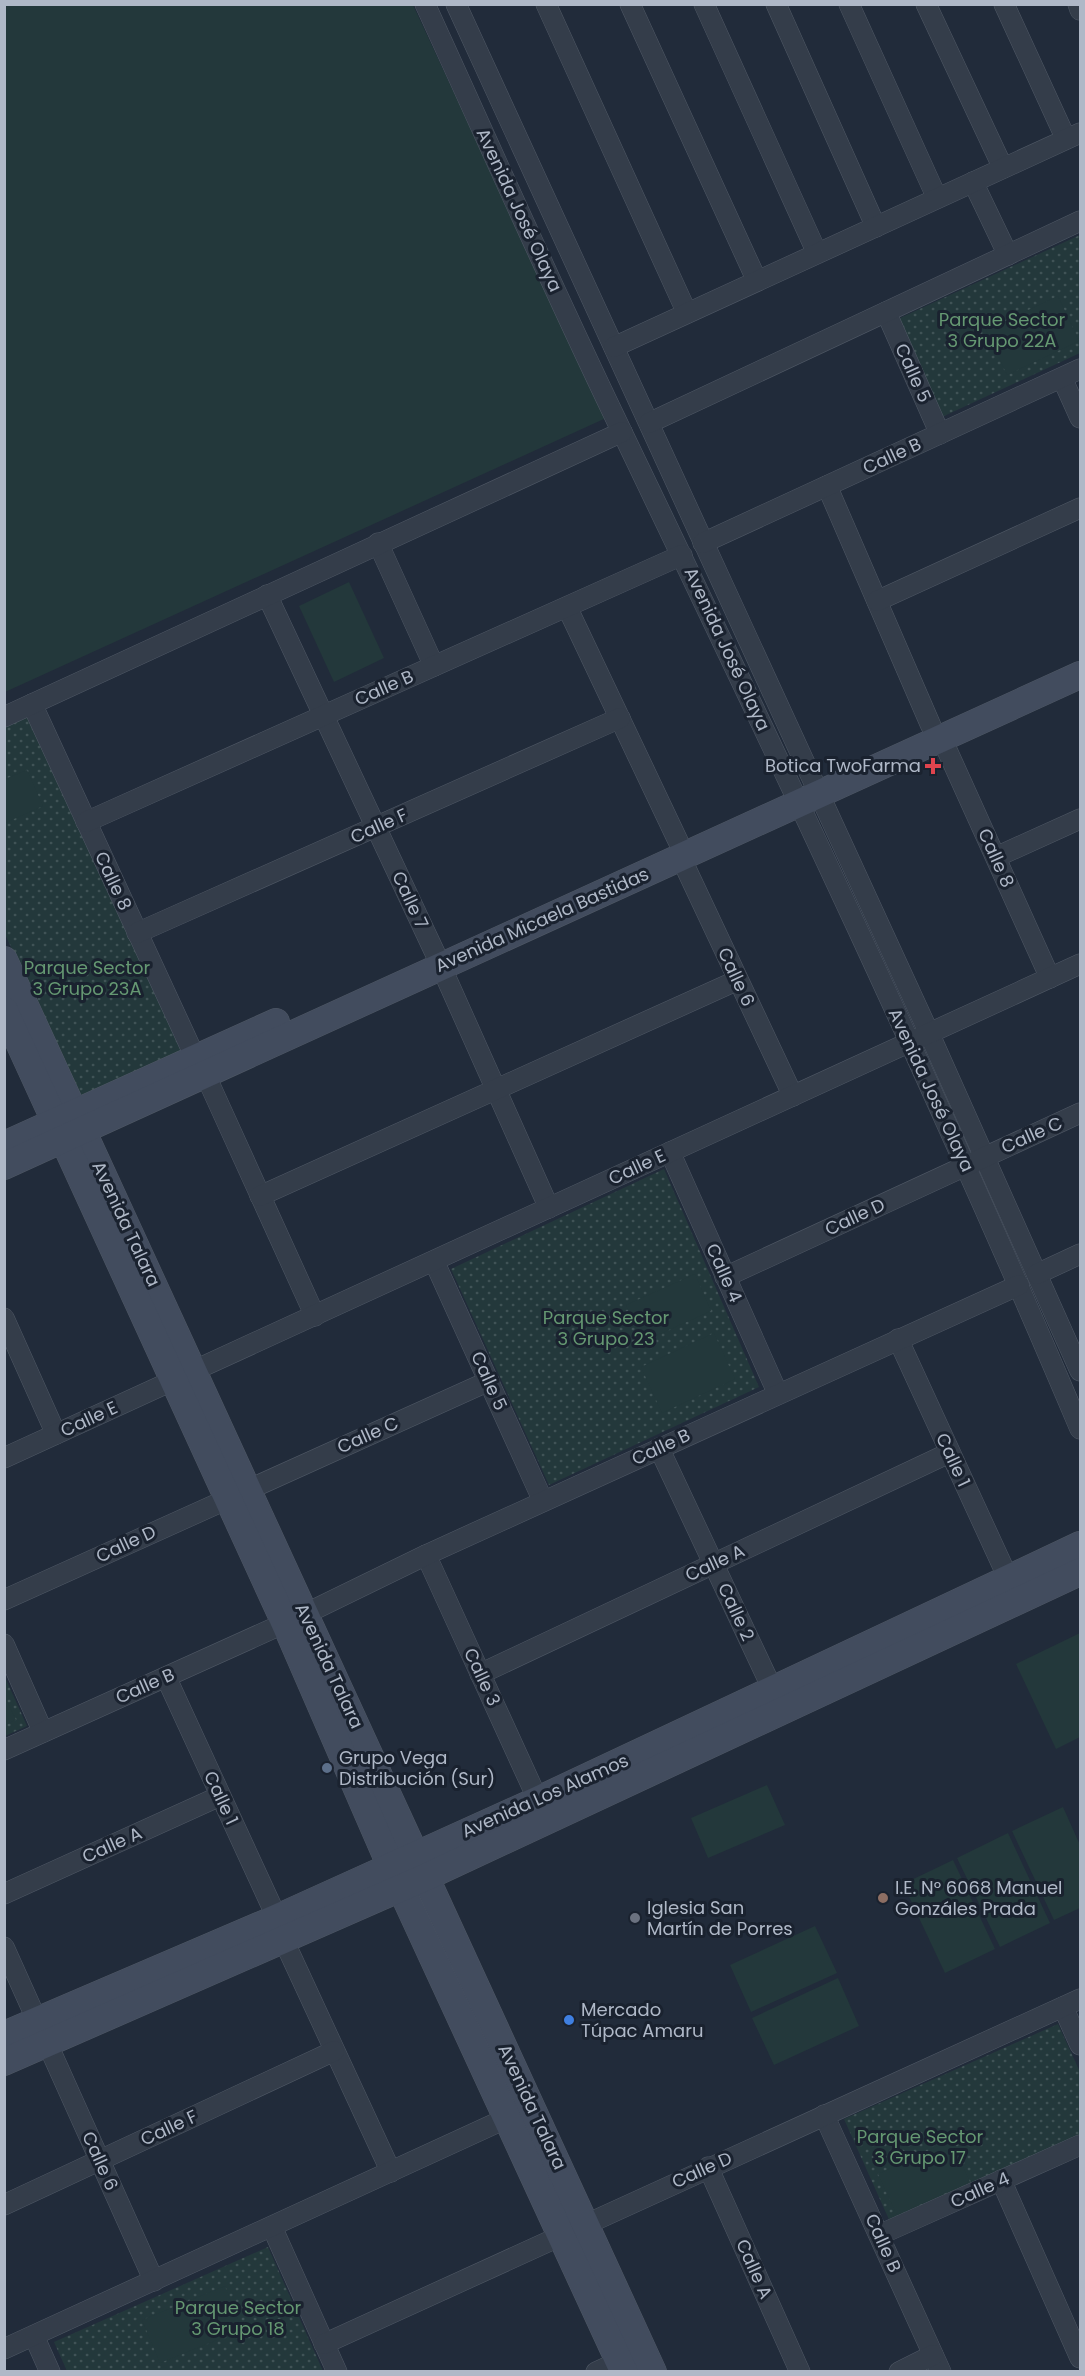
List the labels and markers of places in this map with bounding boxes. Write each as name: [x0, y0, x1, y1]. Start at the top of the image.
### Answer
place label: Botica TwoFarma: [765, 753, 921, 778]
marker: Botica TwoFarma: [926, 759, 940, 773]
place label: Grupo Vega Distribución (Sur): [339, 1745, 495, 1791]
marker: Grupo Vega Distribución (Sur): [320, 1761, 334, 1775]
place label: I.E. N° 6068 Manuel Gonzáles Prada: [895, 1875, 1063, 1921]
marker: I.E. N° 6068 Manuel Gonzáles Prada: [876, 1891, 890, 1905]
place label: Iglesia San Martín de Porres: [647, 1895, 793, 1941]
marker: Iglesia San Martín de Porres: [628, 1911, 642, 1925]
place label: Mercado Túpac Amaru: [581, 1997, 703, 2043]
marker: Mercado Túpac Amaru: [562, 2013, 576, 2027]

